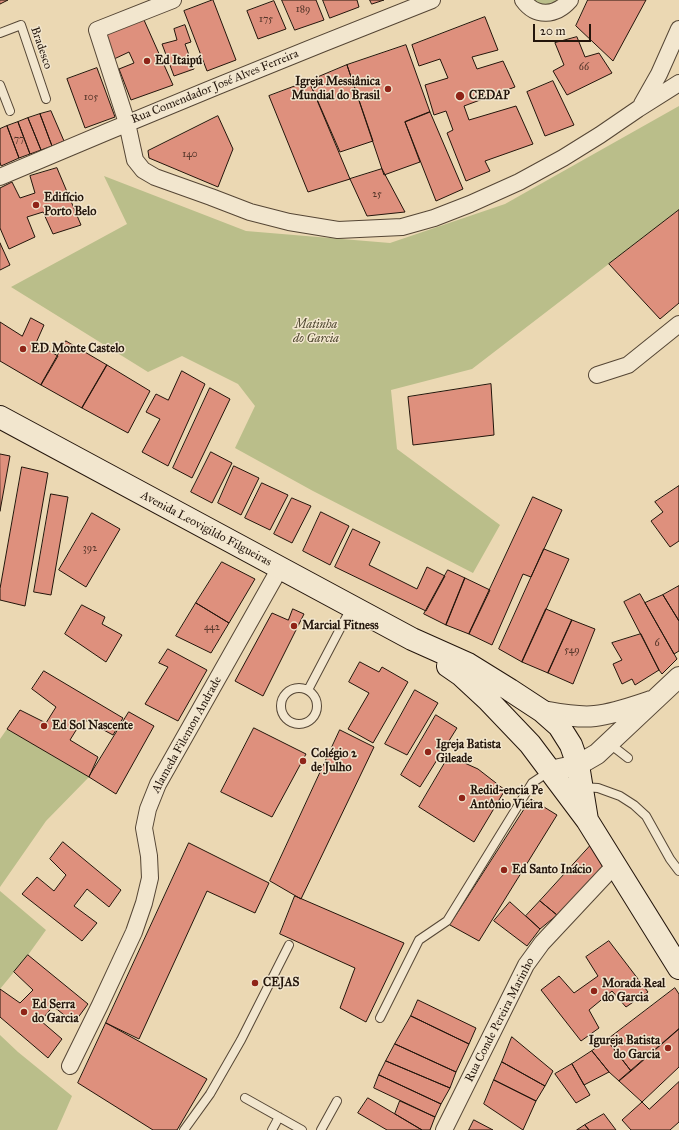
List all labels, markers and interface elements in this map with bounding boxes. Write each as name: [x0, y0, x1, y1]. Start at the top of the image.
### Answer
house number: 189: [296, 4, 310, 16]
house number: 175: [259, 14, 273, 26]
scale bar: [535, 16, 593, 42]
text: 20 m: [540, 24, 566, 38]
street label: Bradesco: [27, 25, 55, 71]
street label: Rua Comendador José Alves Ferreira: [129, 47, 301, 127]
place label: Ed Itaipú: [155, 54, 202, 68]
marker: Ed Itaipú: [142, 56, 152, 66]
house number: 66: [579, 62, 589, 74]
place label: Igreja Messiânica Mundial do Brasil: [292, 75, 380, 103]
marker: Igreja Messiânica Mundial do Brasil: [383, 84, 393, 94]
place label: CEDAP: [469, 89, 510, 103]
marker: CEDAP: [454, 90, 466, 102]
house number: 105: [84, 92, 98, 104]
house number: 77: [14, 134, 24, 146]
house number: 140: [182, 149, 198, 161]
house number: 25: [372, 189, 382, 201]
place label: Edifício Porto Belo: [44, 191, 96, 219]
marker: Edifício Porto Belo: [31, 200, 41, 210]
park label: Matinha do Garcia: [293, 318, 339, 346]
place label: ED Monte Castelo: [31, 342, 124, 356]
marker: ED Monte Castelo: [18, 344, 28, 354]
street label: Avenida Leovigildo Filgueiras: [138, 488, 274, 570]
house number: 392: [83, 543, 97, 555]
place label: Marcial Fitness: [302, 619, 379, 633]
marker: Marcial Fitness: [289, 621, 299, 631]
house number: 442: [204, 622, 220, 634]
house number: 6: [654, 638, 660, 650]
house number: 549: [564, 645, 580, 657]
street label: Alameda Filemon Andrade: [149, 674, 225, 796]
place label: Ed Sol Nascente: [52, 719, 133, 733]
marker: Ed Sol Nascente: [39, 721, 49, 731]
place label: Igreja Batista Gileade: [436, 738, 501, 766]
place label: Colégio 2 de Julho: [311, 747, 357, 775]
marker: Igreja Batista Gileade: [423, 747, 433, 757]
marker: Colégio 2 de Julho: [298, 756, 308, 766]
place label: Redid~encia Pe Antônio Vieira: [470, 784, 543, 812]
marker: Redid~encia Pe Antônio Vieira: [457, 793, 467, 803]
place label: Ed Santo Inácio: [512, 863, 592, 877]
marker: Ed Santo Inácio: [499, 865, 509, 875]
street label: Rua Conde Pereira Marinho: [462, 955, 538, 1085]
place label: CEJAS: [263, 976, 299, 990]
place label: Morada Real do Garcia: [602, 977, 665, 1005]
marker: CEJAS: [250, 978, 260, 988]
marker: Morada Real do Garcia: [589, 986, 599, 996]
place label: Ed Serra do Garcia: [32, 998, 78, 1026]
marker: Ed Serra do Garcia: [19, 1007, 29, 1017]
place label: Igureja Batista do Garcia: [589, 1034, 660, 1062]
marker: Igureja Batista do Garcia: [663, 1043, 673, 1053]

